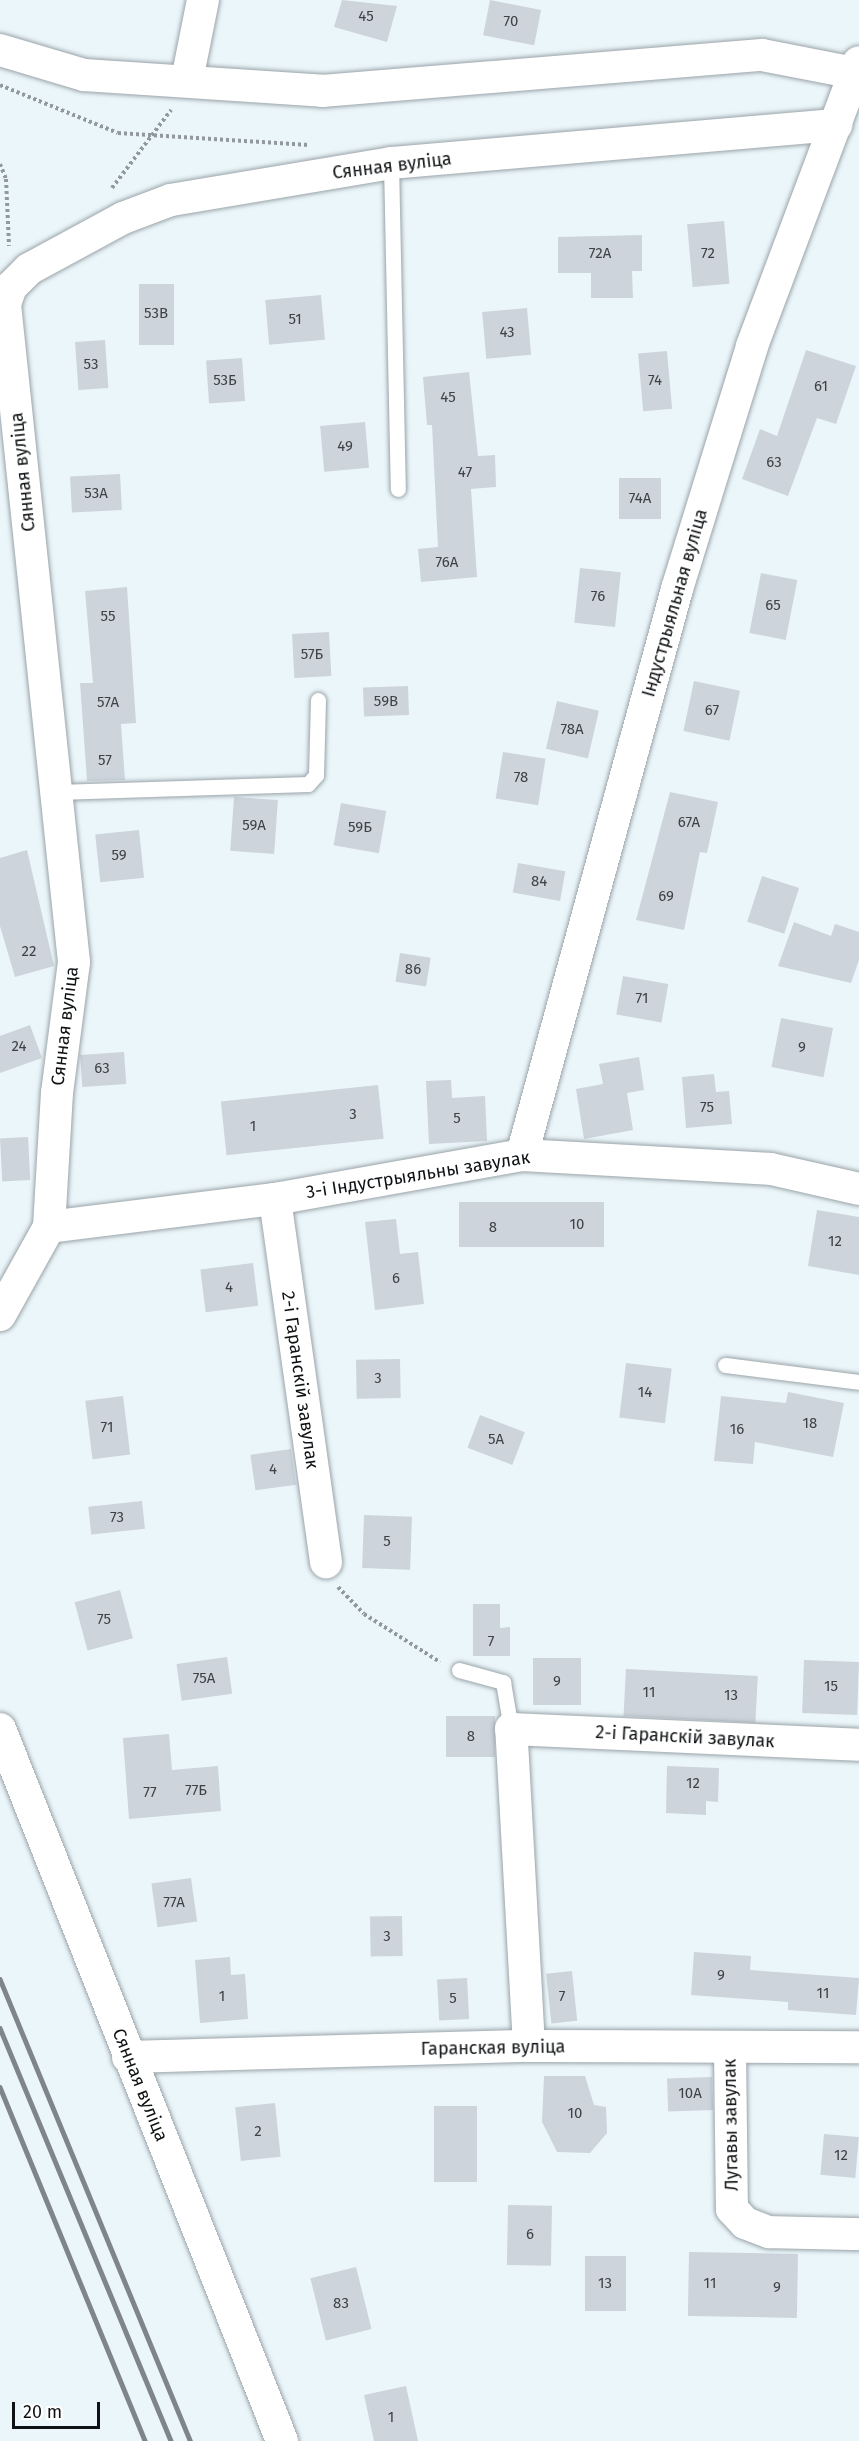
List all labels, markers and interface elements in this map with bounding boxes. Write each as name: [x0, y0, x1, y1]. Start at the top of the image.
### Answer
house number: 45: [358, 8, 374, 26]
house number: 70: [504, 13, 518, 31]
street label: Сянная вуліца: [331, 148, 453, 184]
house number: 72А: [589, 245, 611, 263]
house number: 72: [701, 245, 715, 263]
house number: 53В: [144, 305, 168, 323]
house number: 51: [288, 311, 302, 329]
house number: 43: [499, 324, 515, 342]
house number: 53: [84, 356, 98, 374]
house number: 53Б: [213, 372, 237, 390]
house number: 74: [648, 372, 662, 390]
house number: 61: [814, 378, 828, 396]
house number: 45: [440, 389, 456, 407]
street label: Сянная вуліца: [6, 411, 40, 533]
house number: 49: [337, 438, 353, 456]
house number: 63: [766, 454, 782, 472]
house number: 47: [458, 464, 472, 482]
house number: 53А: [84, 485, 108, 503]
house number: 74А: [629, 490, 651, 508]
street label: Індустрыяльная вуліца: [638, 507, 712, 699]
house number: 76А: [436, 554, 458, 572]
house number: 76: [591, 588, 605, 606]
house number: 65: [765, 597, 781, 615]
house number: 55: [101, 608, 115, 626]
house number: 57Б: [301, 646, 323, 664]
house number: 59В: [374, 693, 398, 711]
house number: 57А: [97, 694, 119, 712]
house number: 67: [705, 702, 719, 720]
house number: 78А: [560, 721, 584, 739]
house number: 57: [98, 752, 112, 770]
house number: 78: [514, 769, 528, 787]
house number: 67А: [678, 814, 700, 832]
house number: 59А: [242, 817, 266, 835]
house number: 59Б: [348, 819, 372, 837]
house number: 59: [111, 847, 127, 865]
house number: 84: [531, 873, 547, 891]
house number: 69: [658, 888, 674, 906]
house number: 22: [22, 943, 36, 961]
house number: 86: [405, 961, 421, 979]
street label: Сянная вуліца: [47, 965, 83, 1087]
house number: 71: [636, 990, 648, 1008]
house number: 24: [12, 1038, 26, 1056]
house number: 9: [798, 1039, 806, 1057]
house number: 63: [94, 1060, 110, 1078]
house number: 75: [700, 1099, 714, 1117]
house number: 3: [349, 1106, 357, 1124]
house number: 5: [453, 1110, 461, 1128]
house number: 1: [250, 1118, 256, 1136]
street label: 3-і Індустрыяльны завулак: [304, 1147, 532, 1203]
house number: 10: [570, 1216, 584, 1234]
house number: 8: [489, 1219, 497, 1237]
house number: 12: [828, 1233, 842, 1251]
house number: 6: [392, 1270, 400, 1288]
house number: 4: [225, 1279, 233, 1297]
street label: 2-і Гаранскій завулак: [277, 1290, 323, 1470]
house number: 3: [374, 1370, 382, 1388]
house number: 14: [638, 1384, 652, 1402]
house number: 18: [803, 1415, 817, 1433]
house number: 71: [101, 1419, 113, 1437]
house number: 16: [730, 1421, 744, 1439]
house number: 5А: [488, 1431, 504, 1449]
house number: 4: [269, 1461, 277, 1479]
house number: 73: [110, 1509, 124, 1527]
house number: 5: [383, 1533, 391, 1551]
house number: 75: [97, 1611, 111, 1629]
house number: 7: [488, 1633, 494, 1651]
house number: 75А: [193, 1670, 215, 1688]
house number: 9: [553, 1673, 561, 1691]
house number: 15: [824, 1678, 838, 1696]
house number: 11: [643, 1684, 655, 1702]
house number: 13: [724, 1687, 738, 1705]
street label: 2-і Гаранскій завулак: [595, 1722, 775, 1752]
house number: 8: [467, 1728, 475, 1746]
house number: 12: [686, 1775, 700, 1793]
house number: 77Б: [185, 1782, 207, 1800]
house number: 77: [143, 1784, 157, 1802]
house number: 77А: [163, 1894, 185, 1912]
house number: 3: [383, 1928, 391, 1946]
house number: 9: [717, 1967, 725, 1985]
house number: 11: [817, 1985, 829, 2003]
house number: 1: [219, 1988, 225, 2006]
house number: 7: [559, 1988, 565, 2006]
house number: 5: [449, 1990, 457, 2008]
street label: Сянная вуліца: [108, 2025, 172, 2145]
street label: Гаранская вуліца: [421, 2036, 565, 2060]
street label: Лугавы завулак: [719, 2059, 743, 2191]
house number: 10А: [678, 2085, 702, 2103]
house number: 10: [568, 2105, 582, 2123]
house number: 2: [254, 2123, 262, 2141]
house number: 12: [834, 2147, 848, 2165]
house number: 6: [526, 2226, 534, 2244]
house number: 13: [598, 2275, 612, 2293]
house number: 11: [704, 2275, 716, 2293]
house number: 9: [773, 2279, 781, 2297]
house number: 83: [333, 2295, 349, 2313]
scale bar: [15, 2390, 104, 2428]
text: 20 m: [23, 2401, 62, 2423]
house number: 1: [388, 2409, 394, 2427]

